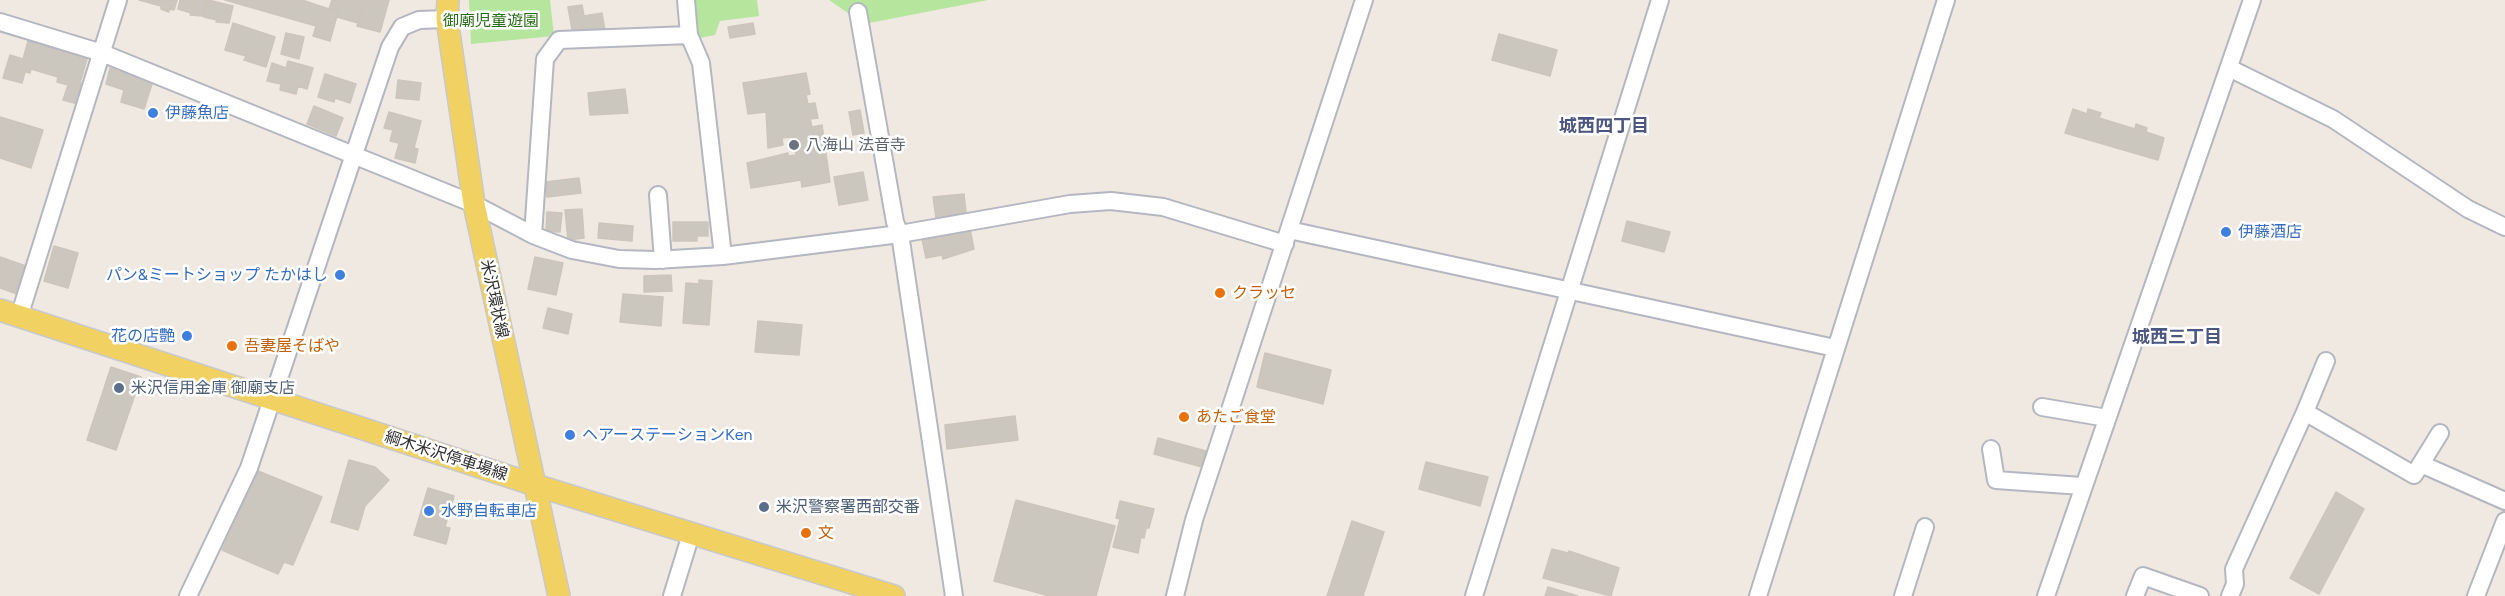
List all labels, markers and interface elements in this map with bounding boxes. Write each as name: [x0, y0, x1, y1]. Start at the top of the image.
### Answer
park label: 御廟児童遊園: [443, 11, 539, 31]
place label: 伊藤魚店: [165, 103, 229, 123]
marker: 伊藤魚店: [146, 106, 160, 120]
district label: 城西四丁目: [1559, 116, 1649, 138]
place label: 八海山 法音寺: [806, 135, 906, 155]
marker: 八海山 法音寺: [787, 138, 801, 152]
place label: 伊藤酒店: [2238, 222, 2302, 242]
marker: 伊藤酒店: [2219, 225, 2233, 239]
street label: 米沢環状線: [476, 258, 512, 340]
place label: パン&ミートショップ たかはし: [106, 265, 328, 285]
marker: パン&ミートショップ たかはし: [333, 268, 347, 282]
place label: クラッセ: [1232, 283, 1296, 303]
marker: クラッセ: [1213, 286, 1227, 300]
place label: 花の店艶: [111, 326, 175, 346]
district label: 城西三丁目: [2132, 327, 2222, 349]
marker: 花の店艶: [180, 329, 194, 343]
place label: 吾妻屋そばや: [244, 336, 340, 356]
marker: 吾妻屋そばや: [225, 339, 239, 353]
place label: 米沢信用金庫 御廟支店: [131, 378, 295, 398]
marker: 米沢信用金庫 御廟支店: [112, 381, 126, 395]
place label: あたご食堂: [1196, 407, 1276, 427]
marker: あたご食堂: [1177, 410, 1191, 424]
place label: ヘアーステーションKen: [582, 425, 752, 445]
street label: 綱木米沢停車場線: [382, 427, 510, 485]
marker: ヘアーステーションKen: [563, 428, 577, 442]
place label: 米沢警察署西部交番: [776, 497, 920, 517]
marker: 米沢警察署西部交番: [757, 500, 771, 514]
place label: 水野自転車店: [441, 501, 537, 521]
marker: 水野自転車店: [422, 504, 436, 518]
place label: 文: [818, 523, 834, 543]
marker: 文: [799, 526, 813, 540]

